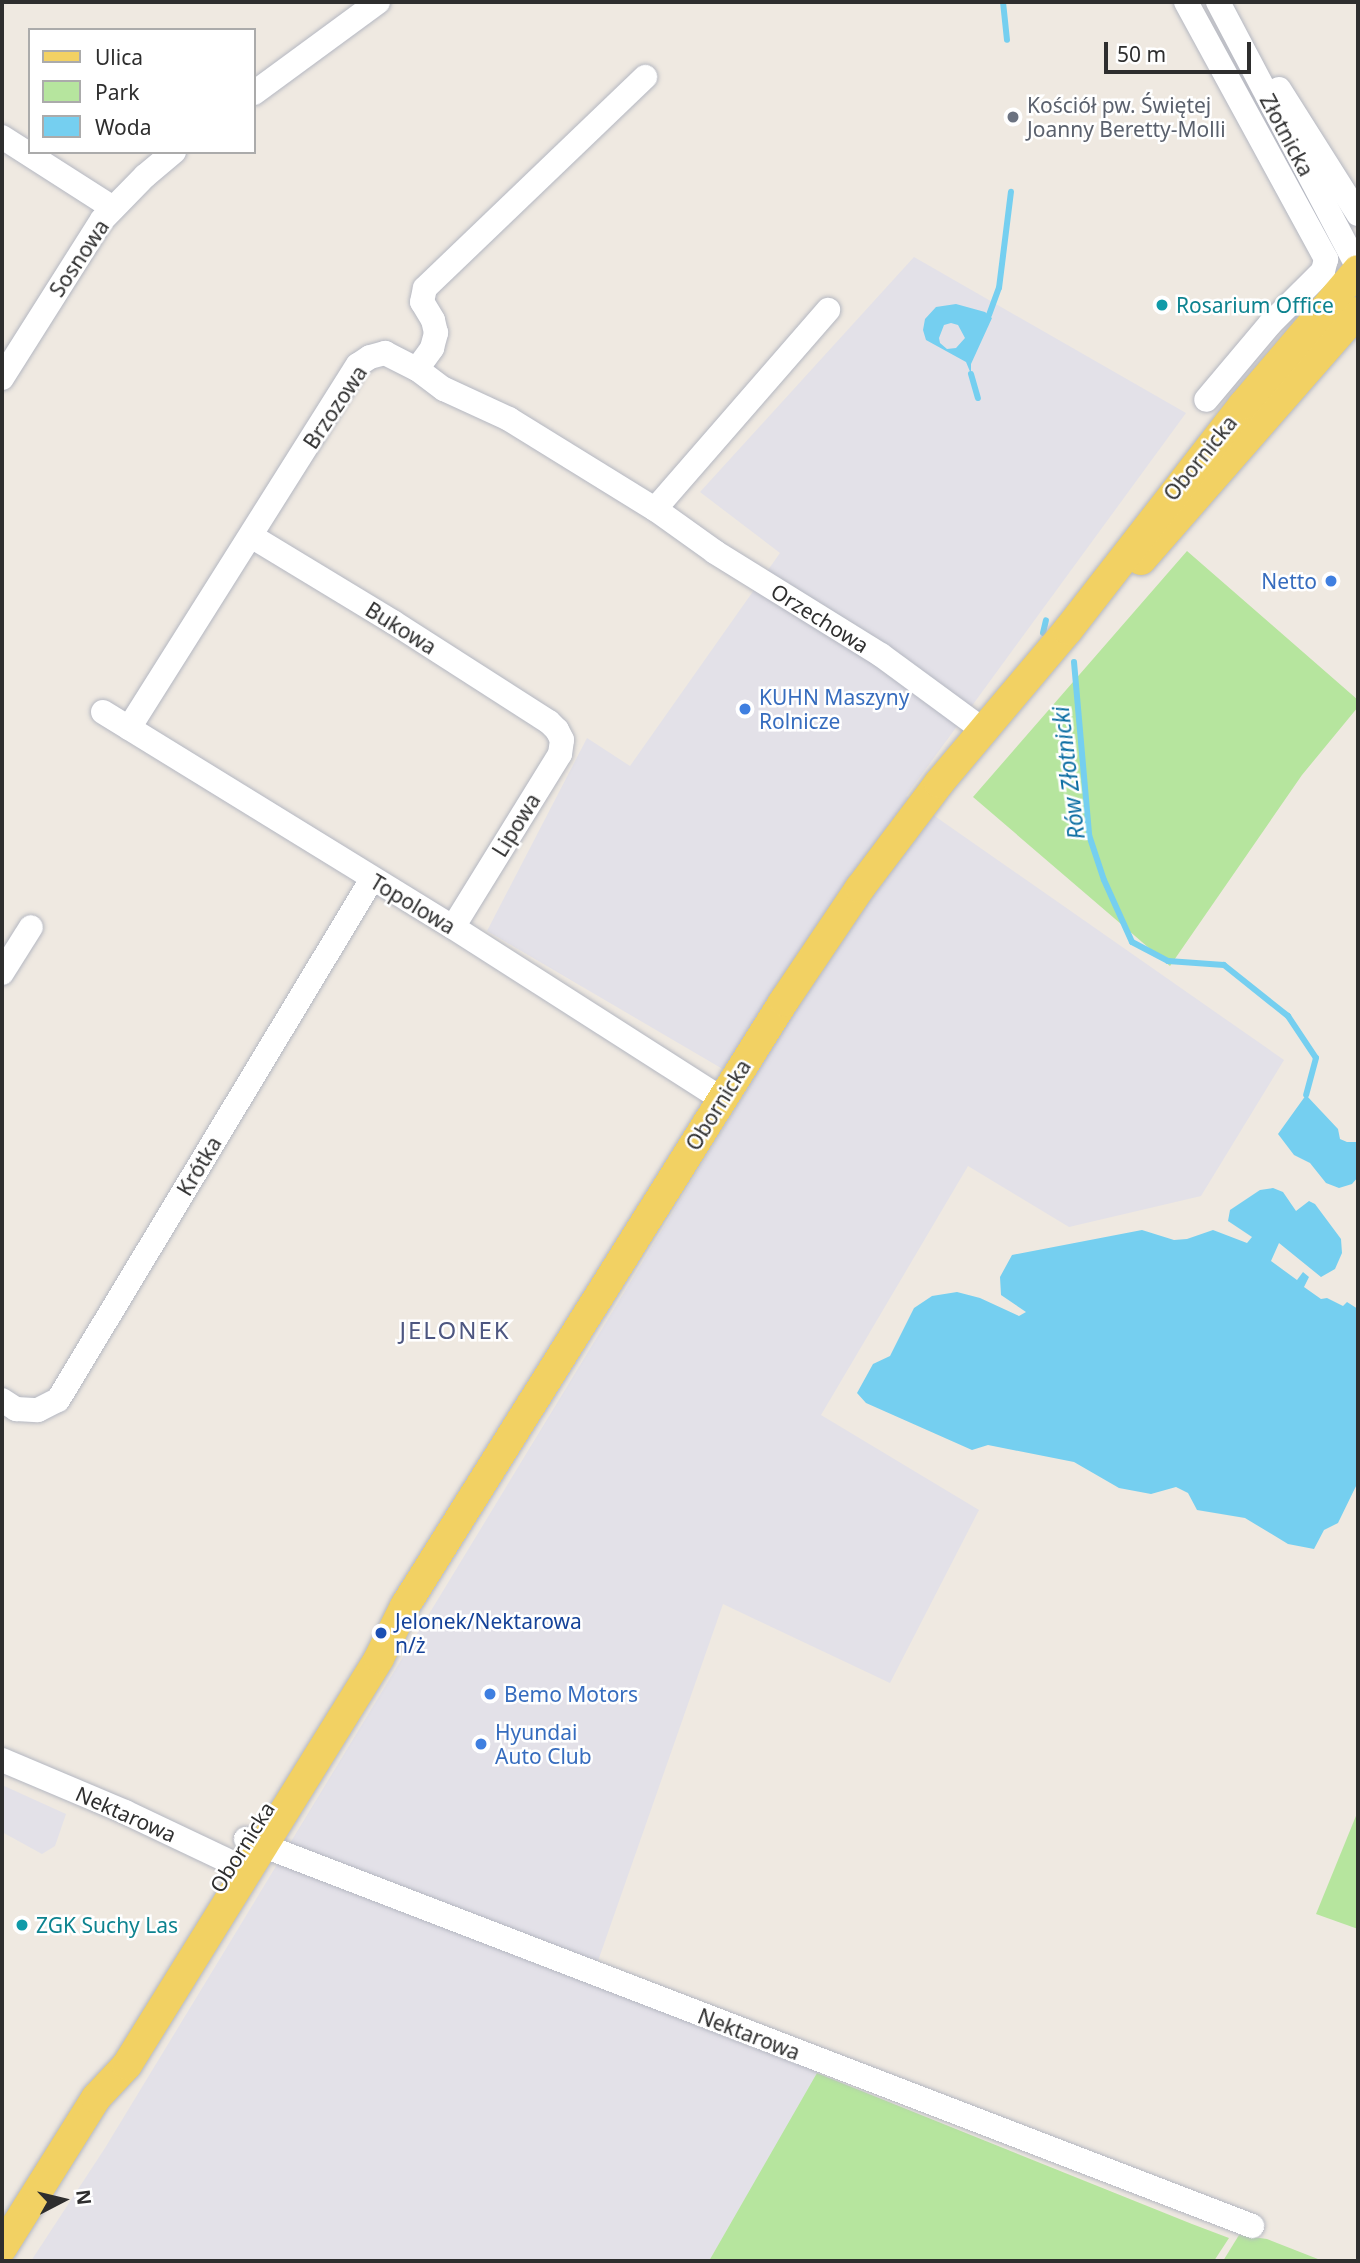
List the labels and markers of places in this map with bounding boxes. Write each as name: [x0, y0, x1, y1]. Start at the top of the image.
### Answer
place label: Kościół pw. Świętej Joanny Beretty-Molli: [1027, 92, 1226, 142]
marker: Kościół pw. Świętej Joanny Beretty-Molli: [1005, 109, 1021, 125]
place label: Rosarium Office: [1176, 292, 1334, 318]
marker: Rosarium Office: [1154, 297, 1170, 313]
place label: Netto: [1261, 568, 1317, 594]
marker: Netto: [1323, 573, 1339, 589]
place label: KUHN Maszyny Rolnicze: [759, 684, 909, 734]
marker: KUHN Maszyny Rolnicze: [737, 701, 753, 717]
place label: Jelonek/Nektarowa n/ż: [395, 1608, 582, 1658]
marker: Jelonek/Nektarowa n/ż: [373, 1625, 389, 1641]
place label: Bemo Motors: [504, 1681, 638, 1707]
marker: Bemo Motors: [482, 1686, 498, 1702]
place label: Hyundai Auto Club: [495, 1719, 592, 1769]
marker: Hyundai Auto Club: [473, 1736, 489, 1752]
place label: ZGK Suchy Las: [36, 1912, 178, 1938]
marker: ZGK Suchy Las: [14, 1917, 30, 1933]

